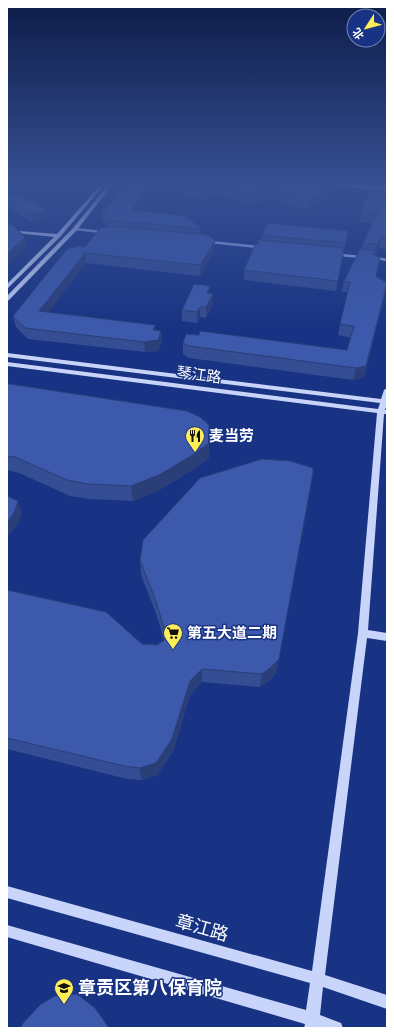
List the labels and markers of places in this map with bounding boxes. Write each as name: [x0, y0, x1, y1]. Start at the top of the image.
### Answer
place label: 麦当劳: [209, 424, 254, 447]
restaurant icon: 麦当劳: [184, 425, 206, 453]
place label: 第五大道二期: [187, 621, 277, 644]
supermarket icon: 第五大道二期: [162, 622, 184, 650]
place label: 章贡区第八保育院: [78, 974, 222, 1001]
school or university icon: 章贡区第八保育院: [53, 977, 75, 1005]

